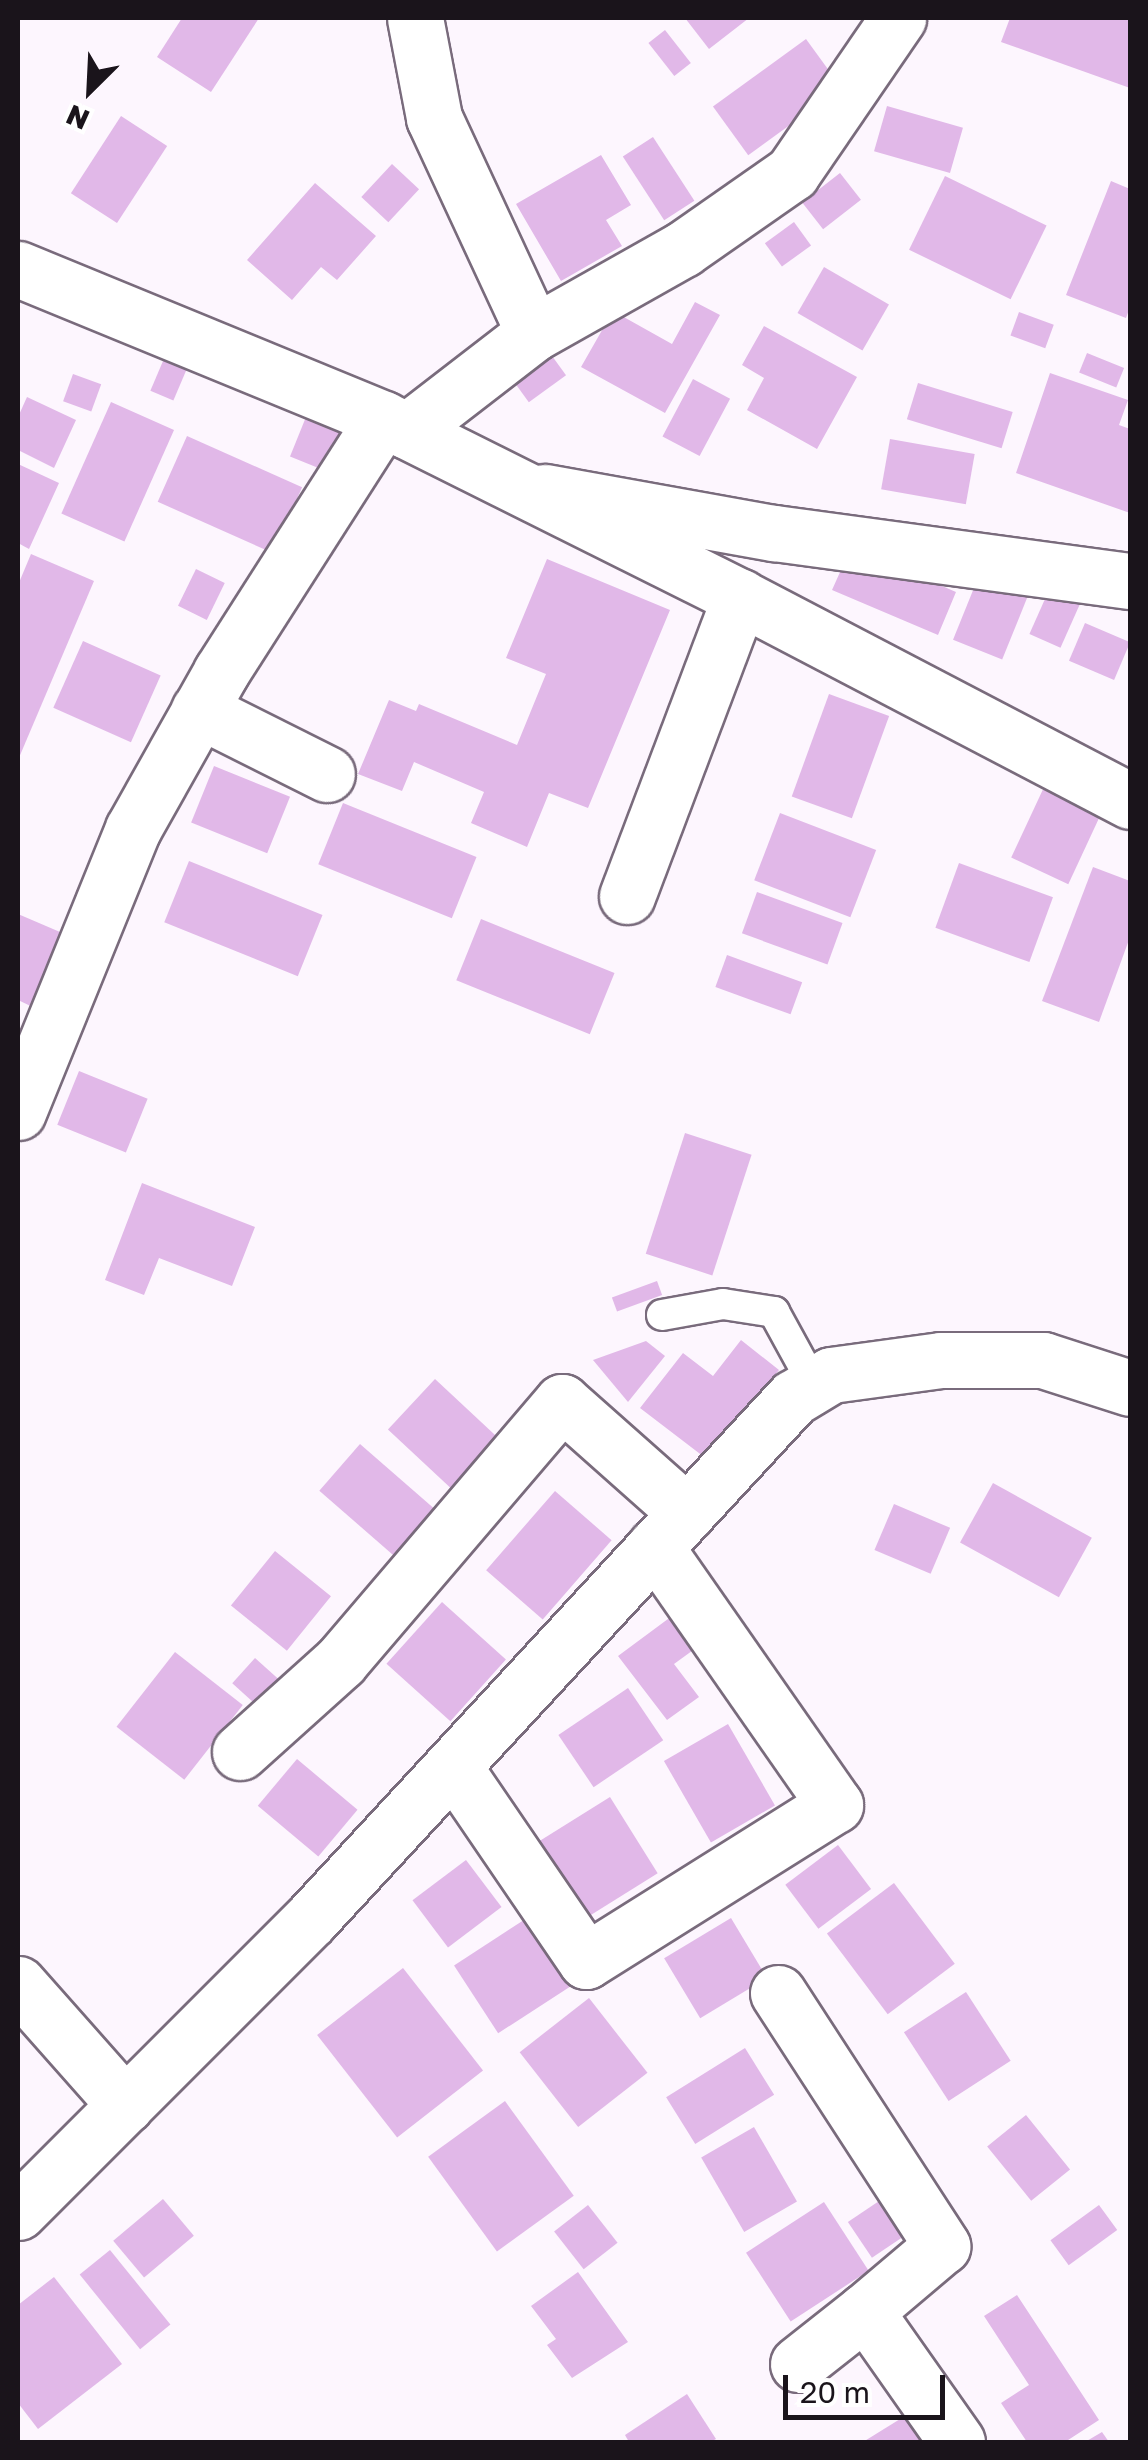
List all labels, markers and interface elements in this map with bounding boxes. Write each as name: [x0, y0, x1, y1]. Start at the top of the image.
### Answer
north arrow: [40, 40, 140, 140]
text: N: [61, 98, 94, 137]
scale bar: [788, 2355, 950, 2417]
text: 20 m: [800, 2374, 870, 2410]

